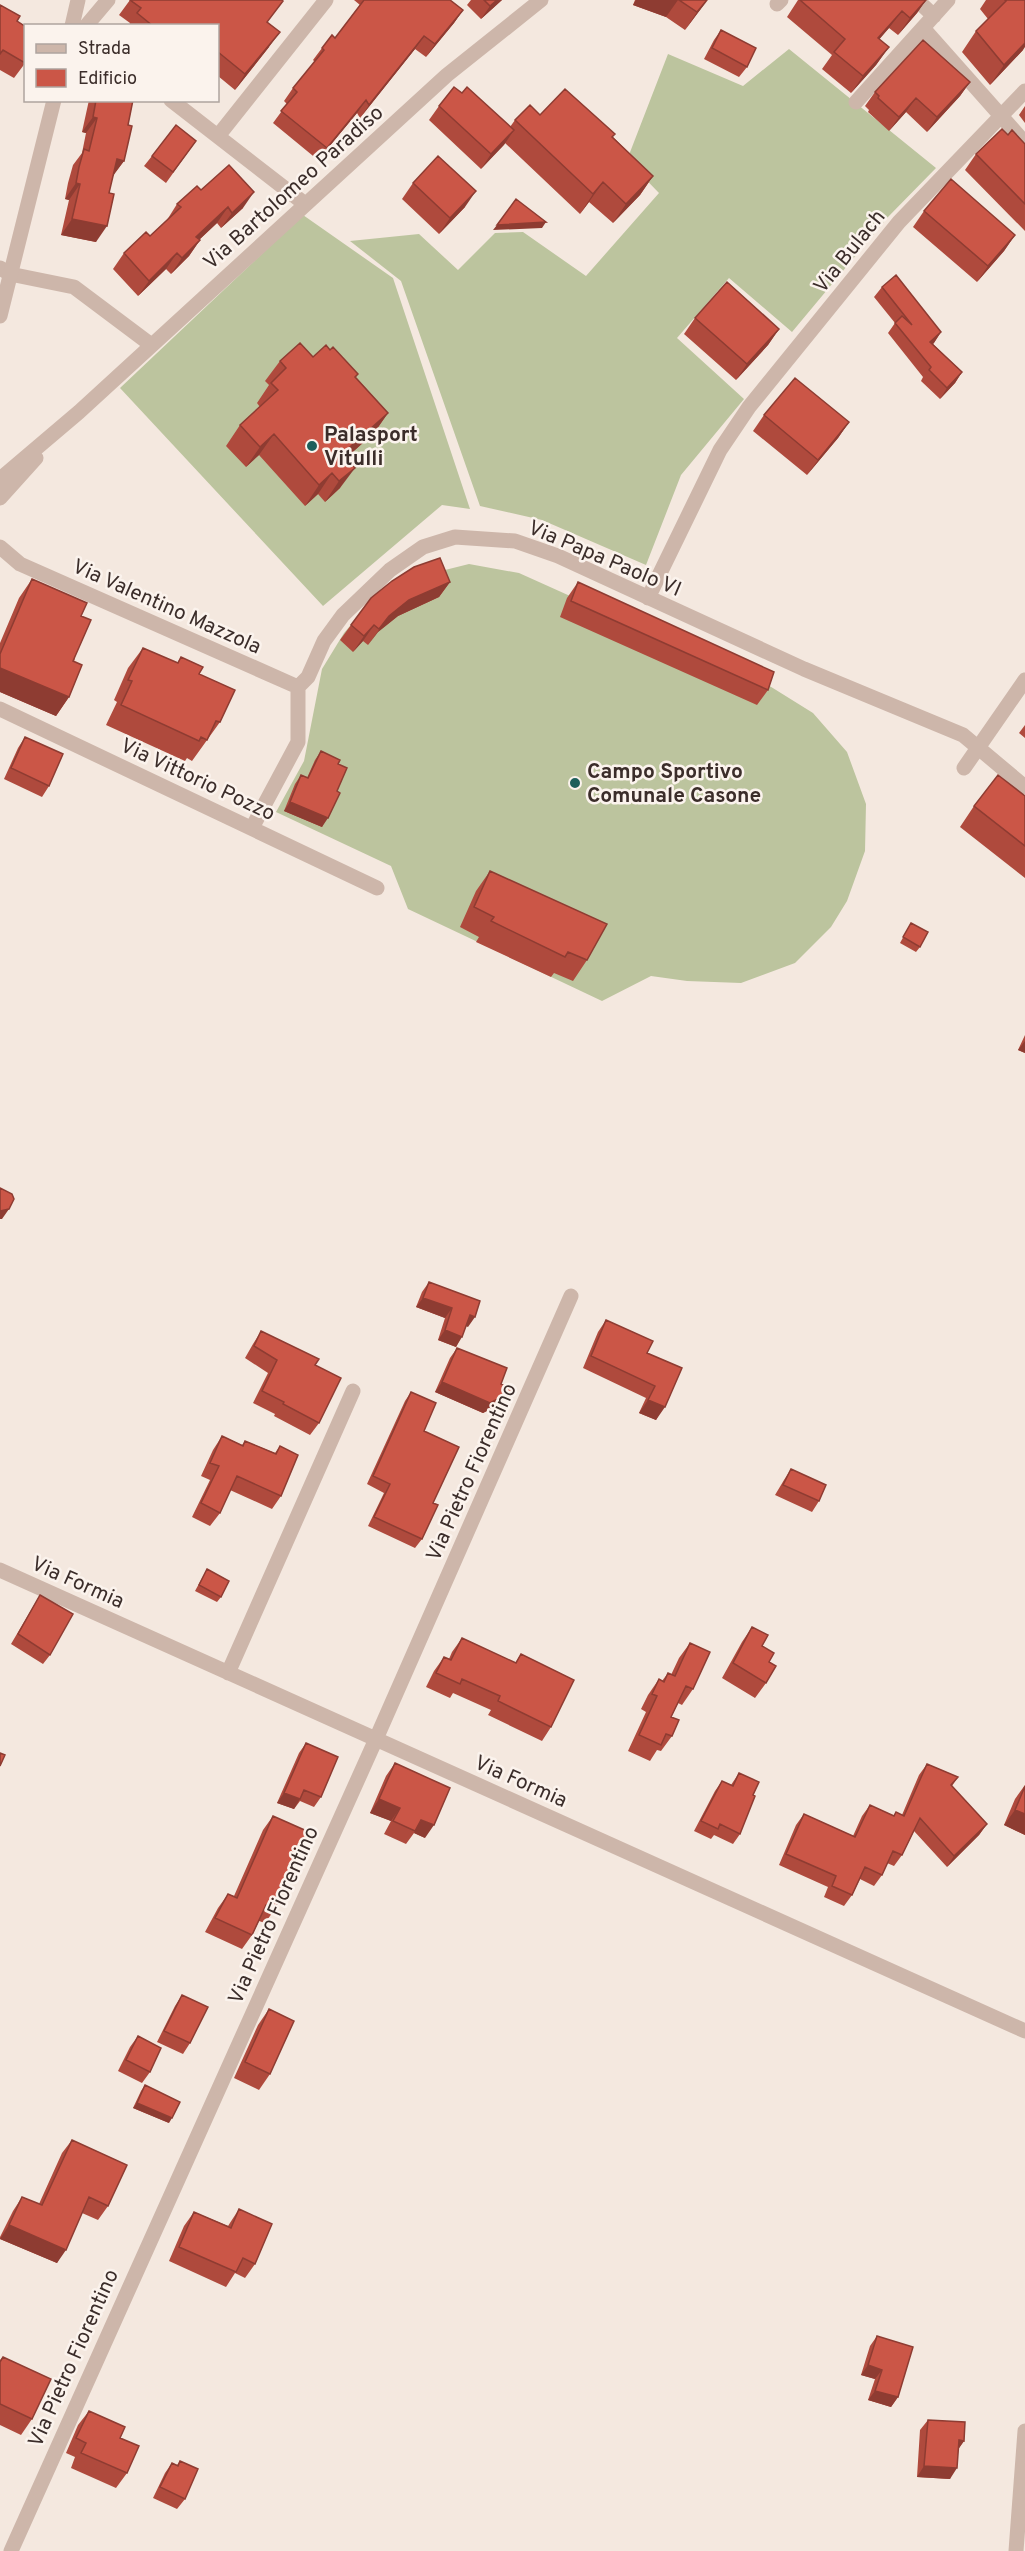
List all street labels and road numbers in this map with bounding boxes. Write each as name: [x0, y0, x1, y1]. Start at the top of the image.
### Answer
street label: Via Bartolomeo Paradiso: [198, 100, 390, 276]
street label: Via Bulach: [808, 205, 892, 299]
street label: Via Papa Paolo VI: [524, 515, 685, 604]
street label: Via Valentino Mazzola: [68, 554, 265, 661]
street label: Via Vittorio Pozzo: [116, 733, 279, 828]
street label: Via Pietro Fiorentino: [421, 1379, 524, 1566]
street label: Via Formia: [27, 1551, 128, 1616]
street label: Via Formia: [470, 1750, 571, 1815]
street label: Via Pietro Fiorentino: [223, 1822, 326, 2009]
street label: Via Pietro Fiorentino: [23, 2265, 126, 2452]

